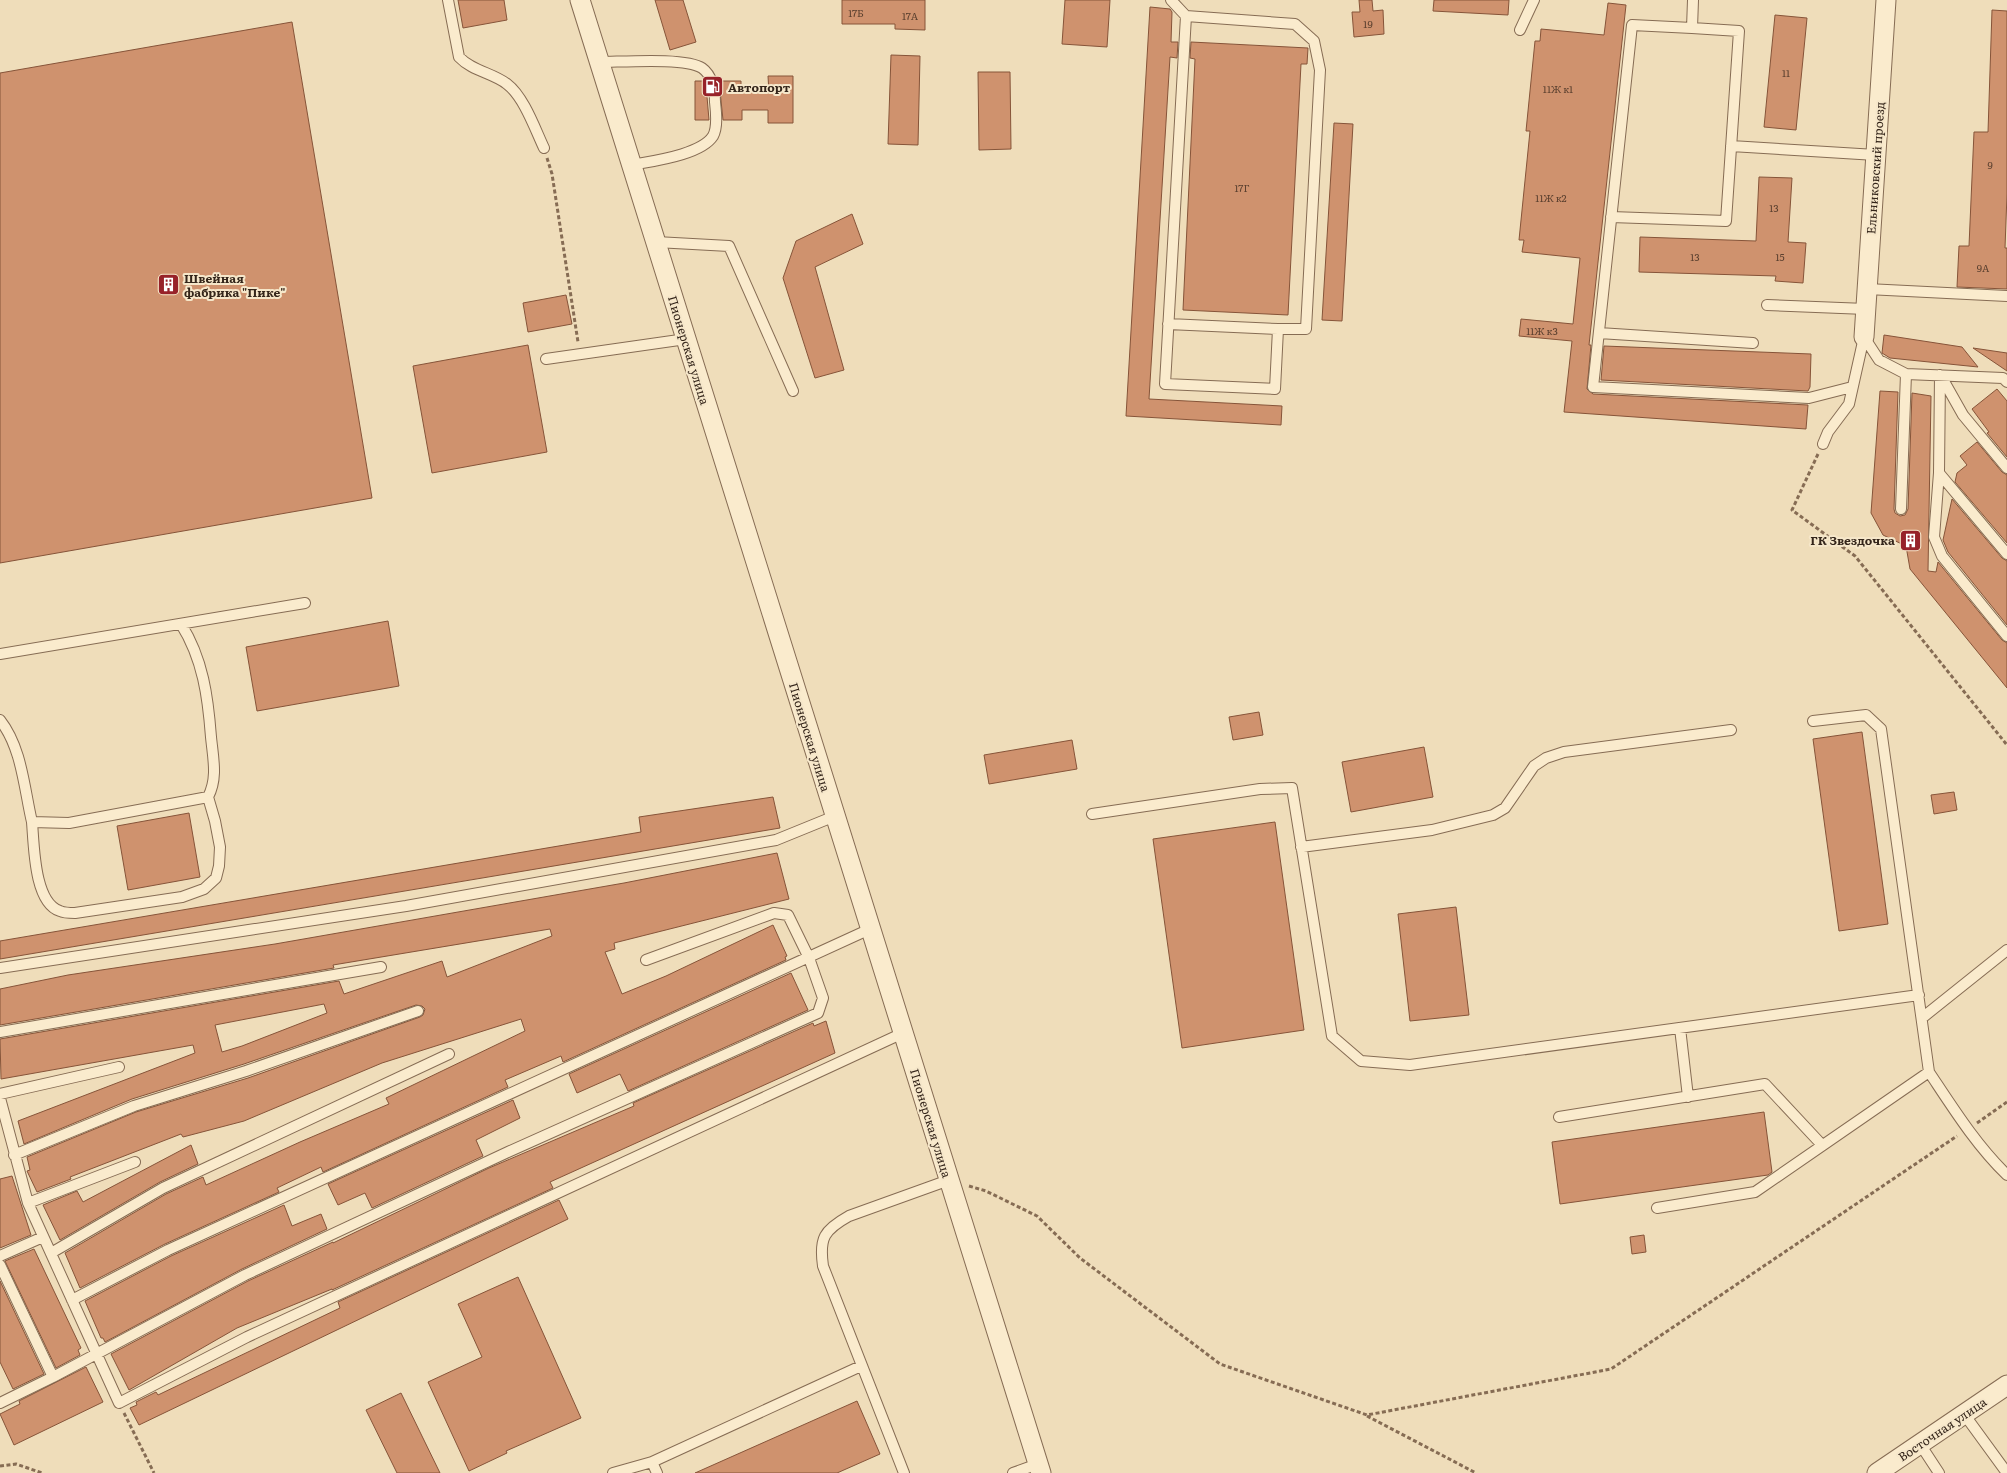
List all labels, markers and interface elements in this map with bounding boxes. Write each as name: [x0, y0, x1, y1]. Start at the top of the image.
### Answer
house number: 17Б: [848, 5, 864, 20]
house number: 17А: [902, 8, 919, 23]
house number: 19: [1363, 16, 1373, 31]
house number: 11: [1782, 65, 1790, 80]
fuel station icon: Автопорт: [700, 75, 724, 99]
place label: Автопорт: [728, 78, 791, 96]
house number: 11Ж к1: [1543, 81, 1573, 96]
street label: Ельниковский проезд: [1861, 101, 1889, 235]
house number: 9: [1987, 157, 1993, 172]
house number: 17Г: [1235, 180, 1249, 195]
house number: 11Ж к2: [1535, 190, 1567, 205]
house number: 13: [1769, 200, 1779, 215]
house number: 13: [1690, 249, 1700, 264]
house number: 15: [1775, 249, 1785, 264]
house number: 9А: [1977, 260, 1990, 275]
place label: Швейная фабрика "Пике": [184, 269, 285, 301]
building icon: Швейная фабрика "Пике": [156, 273, 180, 297]
street label: Пионерская улица: [664, 293, 714, 407]
house number: 11Ж к3: [1526, 323, 1558, 338]
building icon: ГК Звездочка: [1899, 528, 1923, 552]
place label: ГК Звездочка: [1810, 531, 1895, 549]
street label: Пионерская улица: [785, 680, 835, 794]
street label: Пионерская улица: [906, 1066, 956, 1180]
street label: Восточная улица: [1894, 1392, 1990, 1465]

